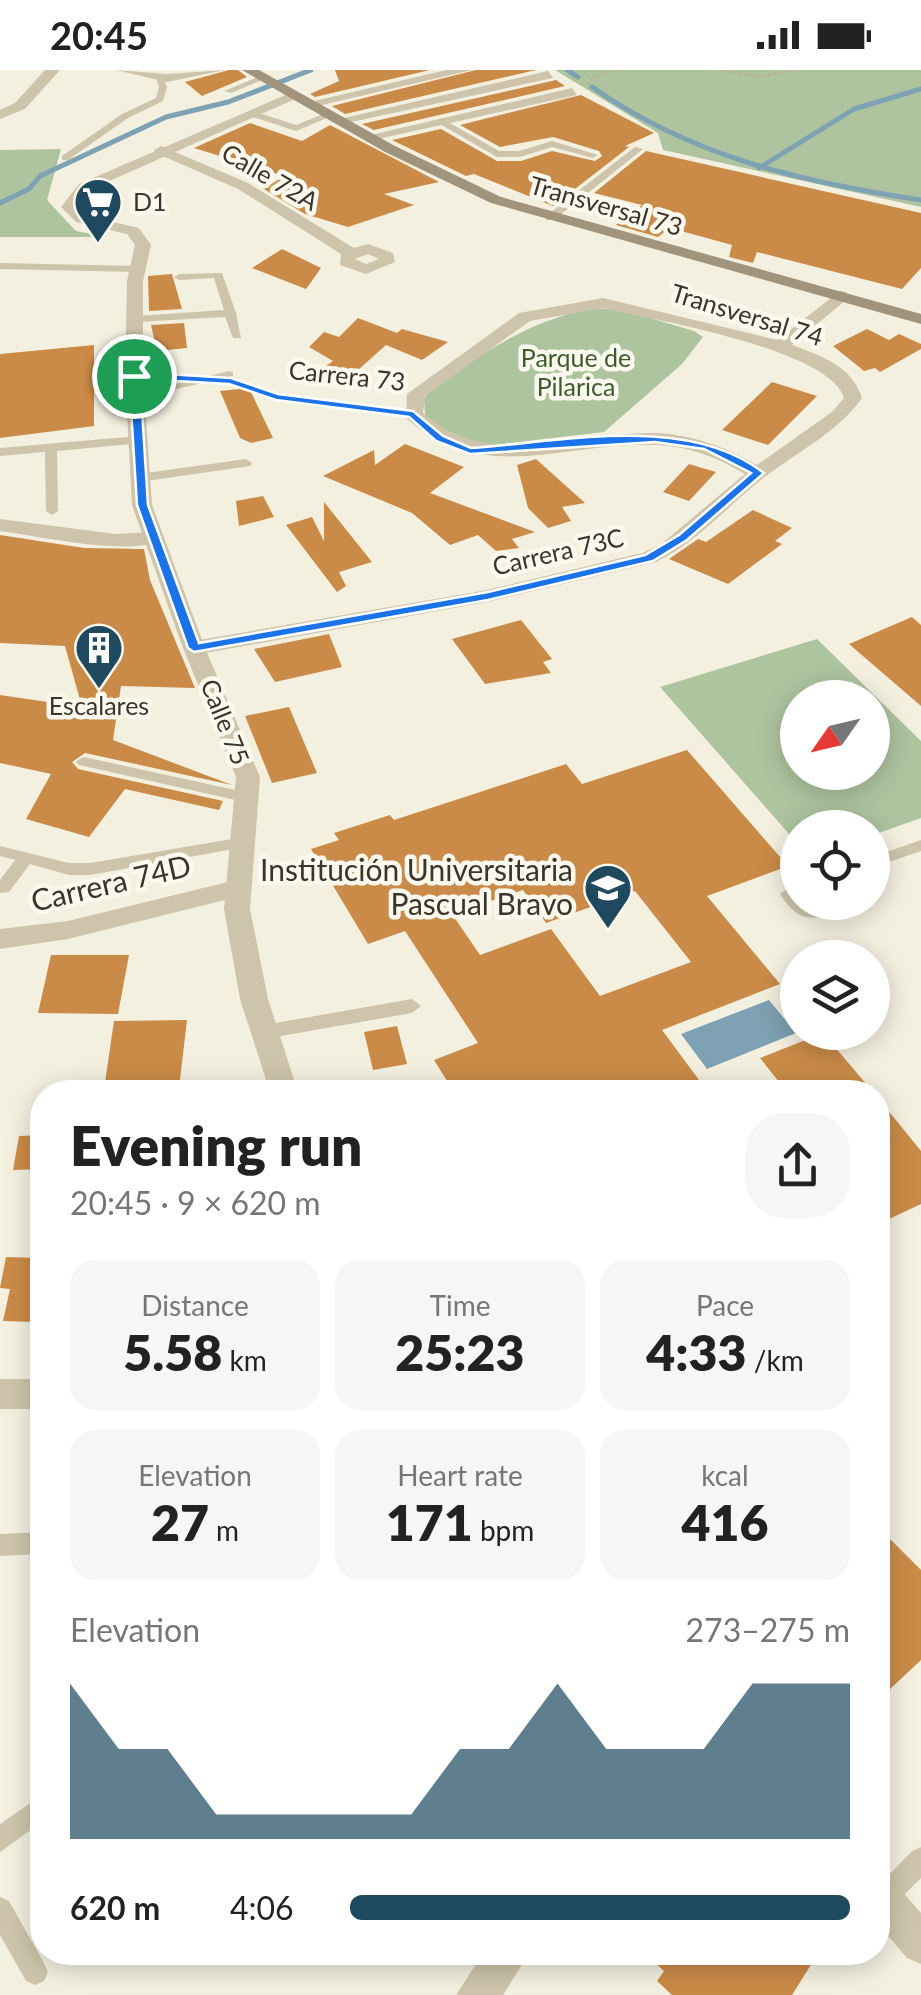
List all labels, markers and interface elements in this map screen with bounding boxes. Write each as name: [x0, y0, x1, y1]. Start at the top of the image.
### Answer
text: 20:45: [50, 12, 148, 58]
street label: Calle 72A: [217, 137, 324, 216]
street label: Transversal 73: [527, 169, 686, 241]
supermarket icon: D1: [72, 176, 124, 244]
place label: D1: [133, 186, 167, 216]
street label: Transversal 74: [668, 277, 827, 351]
pin: [92, 334, 177, 419]
park label: Parque de Pilarica: [521, 342, 631, 401]
icon: arrive: [107, 349, 162, 404]
street label: Carrera 73: [287, 354, 407, 396]
street label: Carrera 73C: [489, 521, 626, 581]
building icon: Escalares: [73, 622, 125, 690]
street label: Calle 75: [195, 675, 257, 769]
north arrow: [780, 680, 890, 790]
map controls: [780, 680, 890, 1050]
place label: Escalares: [49, 690, 149, 720]
button: locate: [780, 810, 890, 920]
street label: Carrera 74D: [27, 846, 194, 918]
place label: Institución Universitaria Pascual Bravo: [260, 851, 573, 921]
school or university icon: Institución Universitaria Pascual Bravo: [582, 862, 634, 930]
button: layers: [780, 940, 890, 1050]
text: Evening run: [70, 1112, 362, 1178]
button: share: [745, 1113, 850, 1218]
text: 20:45 · 9 × 620 m: [70, 1183, 321, 1222]
text: Distance: [141, 1288, 249, 1322]
text: Time: [430, 1288, 490, 1322]
text: Pace: [696, 1288, 754, 1322]
text: 5.58: [123, 1322, 222, 1382]
text: 25:23: [395, 1322, 525, 1382]
text: 4:33: [646, 1322, 747, 1382]
text: km: [222, 1343, 267, 1377]
text: /km: [747, 1343, 804, 1377]
text: Elevation: [138, 1458, 252, 1492]
text: Heart rate: [397, 1458, 523, 1492]
text: kcal: [701, 1458, 749, 1492]
text: 27: [151, 1492, 209, 1552]
text: 171: [386, 1492, 473, 1552]
text: 416: [681, 1492, 769, 1552]
text: m: [209, 1513, 239, 1547]
text: bpm: [473, 1513, 534, 1547]
text: Elevation: [70, 1610, 200, 1649]
text: 273–275 m: [686, 1610, 850, 1649]
text: 620 m: [70, 1888, 160, 1927]
text: 4:06: [230, 1888, 294, 1927]

